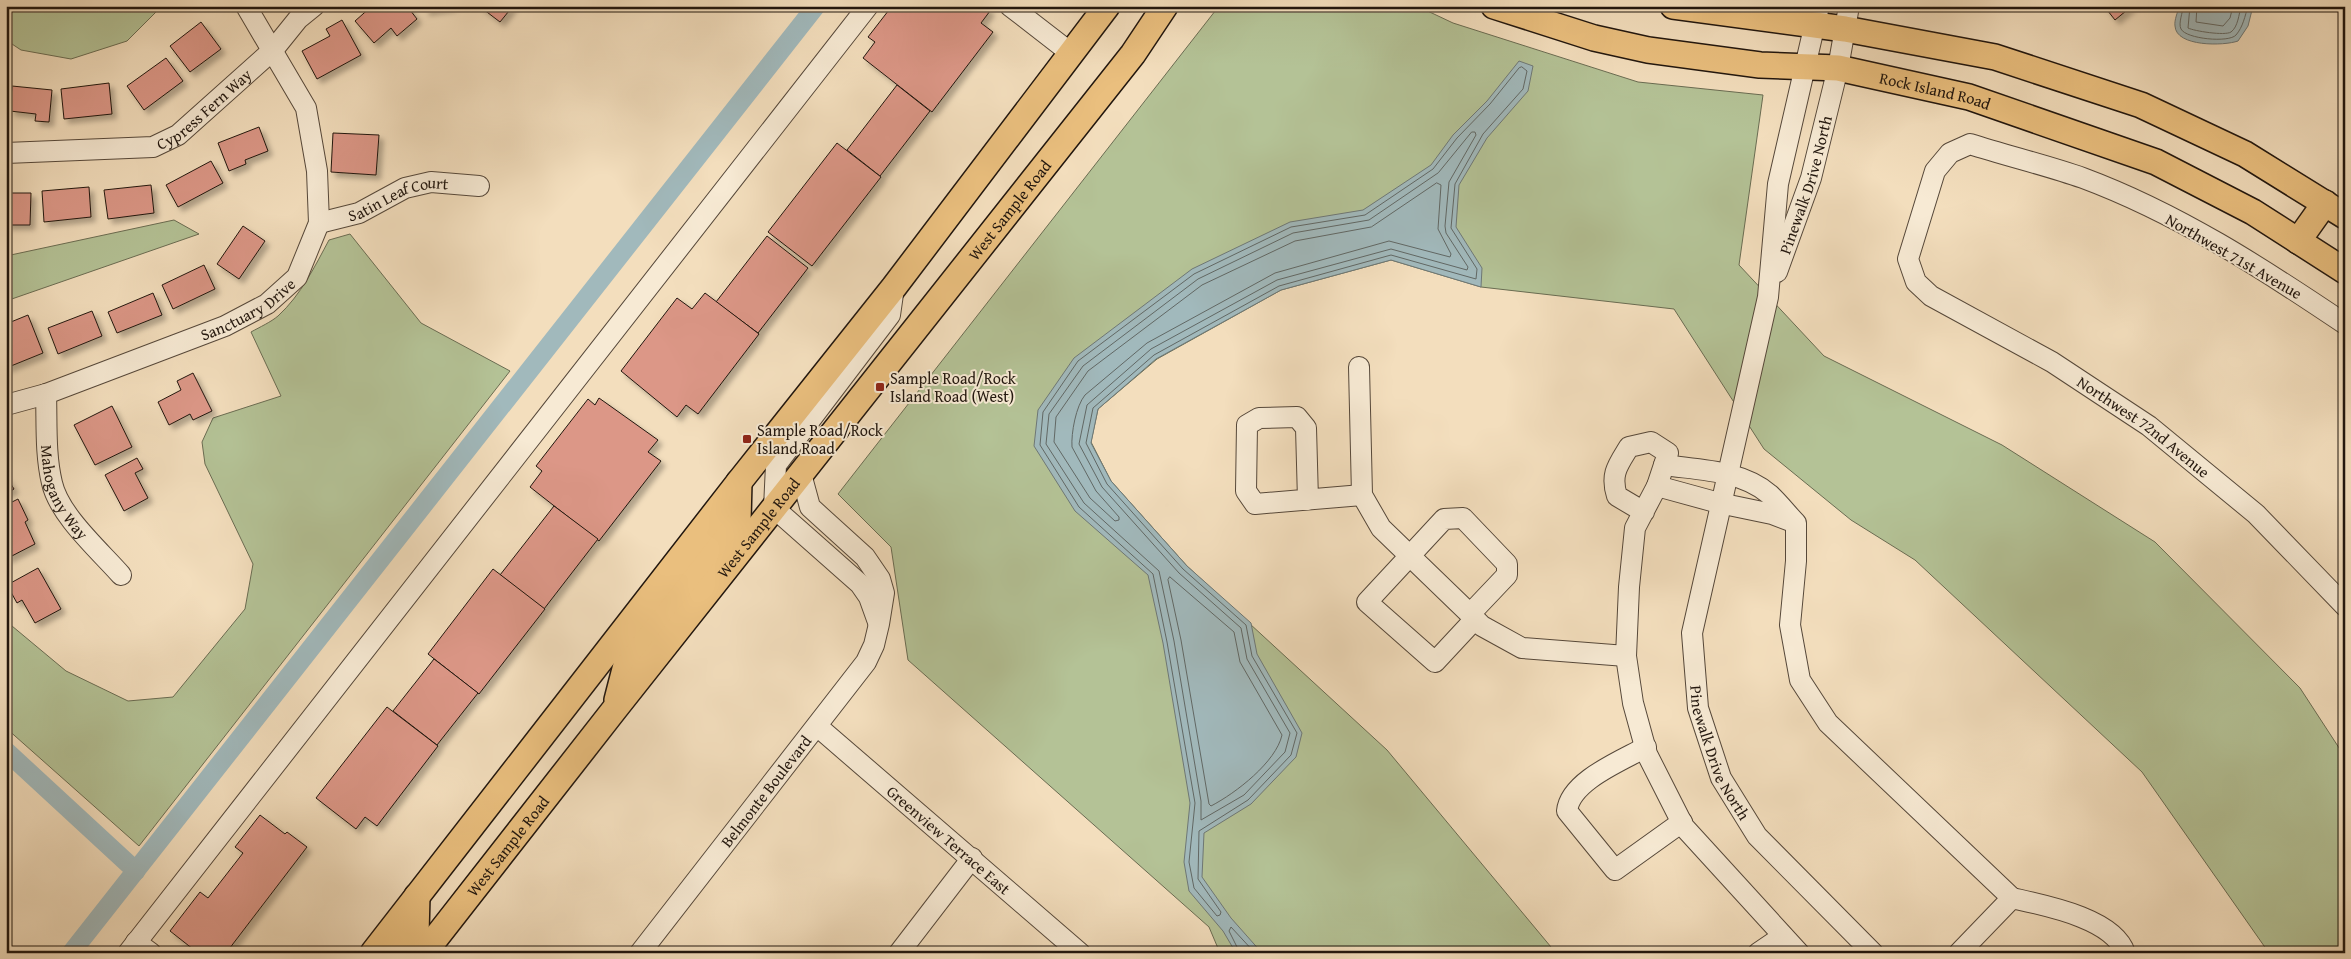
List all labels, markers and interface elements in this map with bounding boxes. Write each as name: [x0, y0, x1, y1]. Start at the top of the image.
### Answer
street label: Cypress Fern Way: [152, 63, 257, 156]
street label: Rock Island Road: [1877, 66, 1994, 116]
street label: Pinewalk Drive North: [1773, 113, 1838, 257]
street label: West Sample Road: [962, 154, 1057, 265]
street label: Satin Leaf Court: [345, 170, 450, 227]
street label: Northwest 71st Avenue: [2161, 207, 2307, 305]
street label: Sanctuary Drive: [197, 272, 301, 346]
place label: Sample Road/Rock Island Road (West): [890, 366, 1017, 408]
street label: Northwest 72nd Avenue: [2072, 370, 2215, 483]
marker: Sample Road/Rock Island Road (West): [874, 381, 886, 393]
place label: Sample Road/Rock Island Road: [757, 418, 884, 460]
marker: Sample Road/Rock Island Road: [741, 433, 753, 445]
street label: Mahogany Way: [35, 444, 94, 545]
street label: West Sample Road: [711, 472, 806, 583]
street label: Pinewalk Drive North: [1684, 684, 1756, 825]
street label: Belmonte Boulevard: [715, 730, 817, 852]
street label: Greenview Terrace East: [881, 779, 1016, 900]
street label: West Sample Road: [461, 790, 555, 901]

